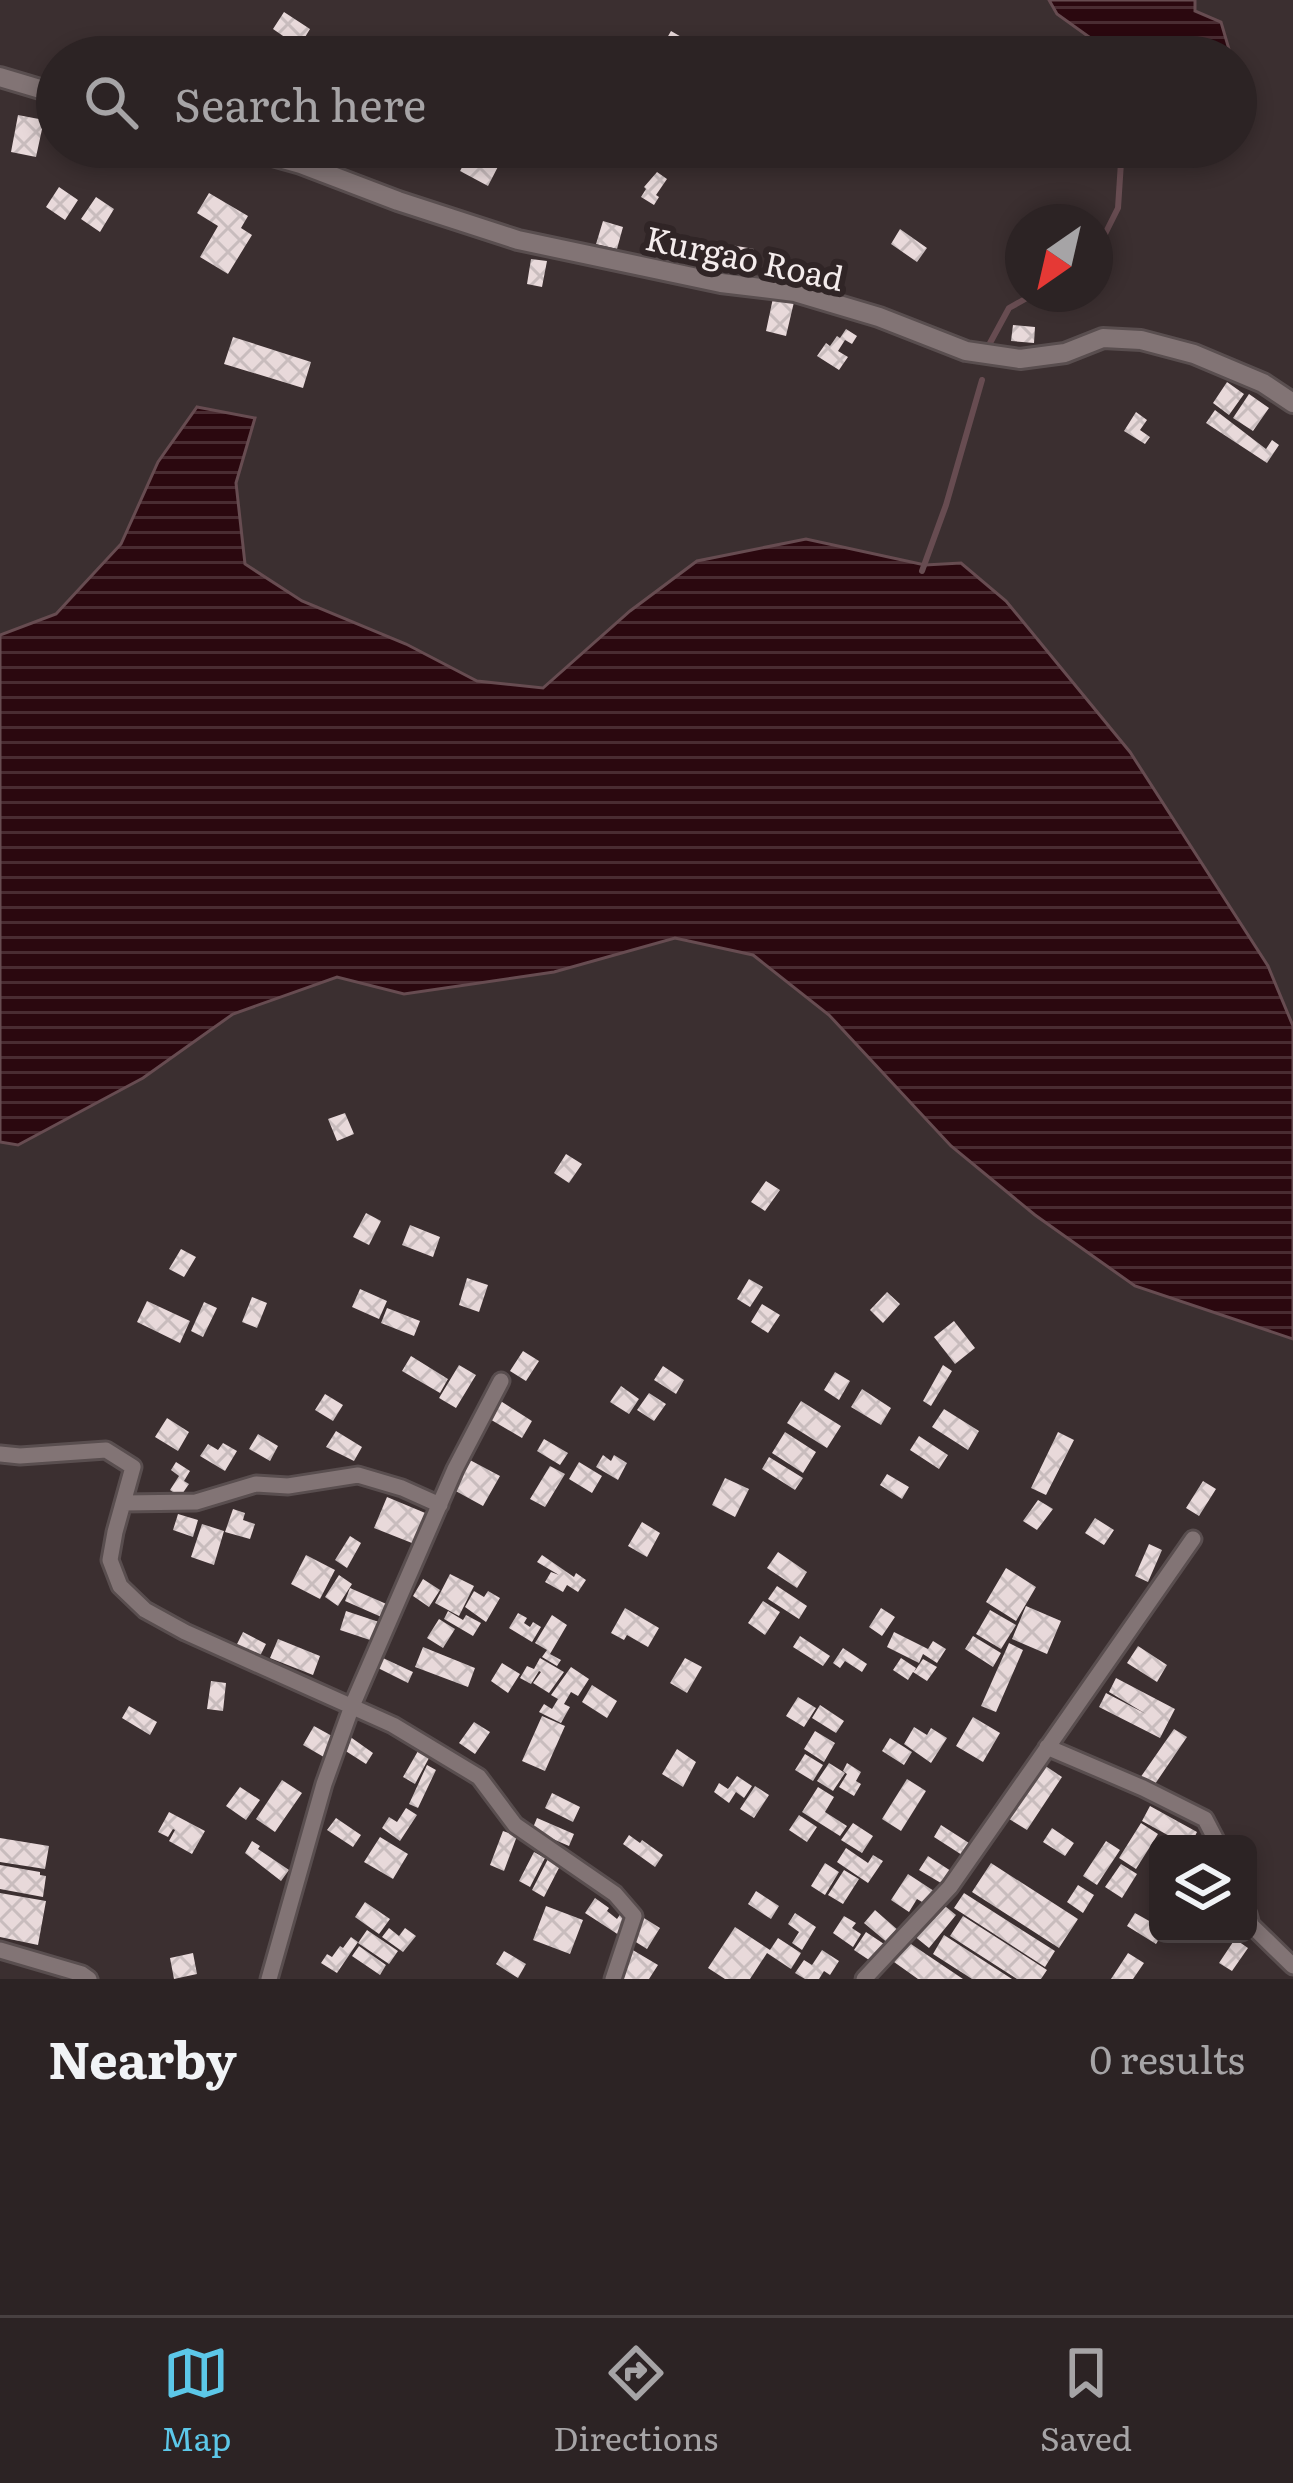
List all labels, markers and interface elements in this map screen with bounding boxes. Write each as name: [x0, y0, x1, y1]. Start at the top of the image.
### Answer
search box: [36, 36, 1257, 168]
icon: search: [78, 69, 144, 135]
text: Search here: [174, 69, 426, 136]
north arrow: [1005, 204, 1113, 312]
street label: Kurgao Road: [641, 211, 849, 301]
map controls: [1149, 1835, 1257, 1943]
button: layers: [1149, 1835, 1257, 1943]
text: Nearby: [48, 2019, 237, 2095]
text: 0 results: [1090, 2028, 1245, 2086]
tab: Map: [161, 2340, 231, 2461]
tab: Directions: [553, 2340, 718, 2461]
tab: Saved: [1040, 2340, 1132, 2461]

